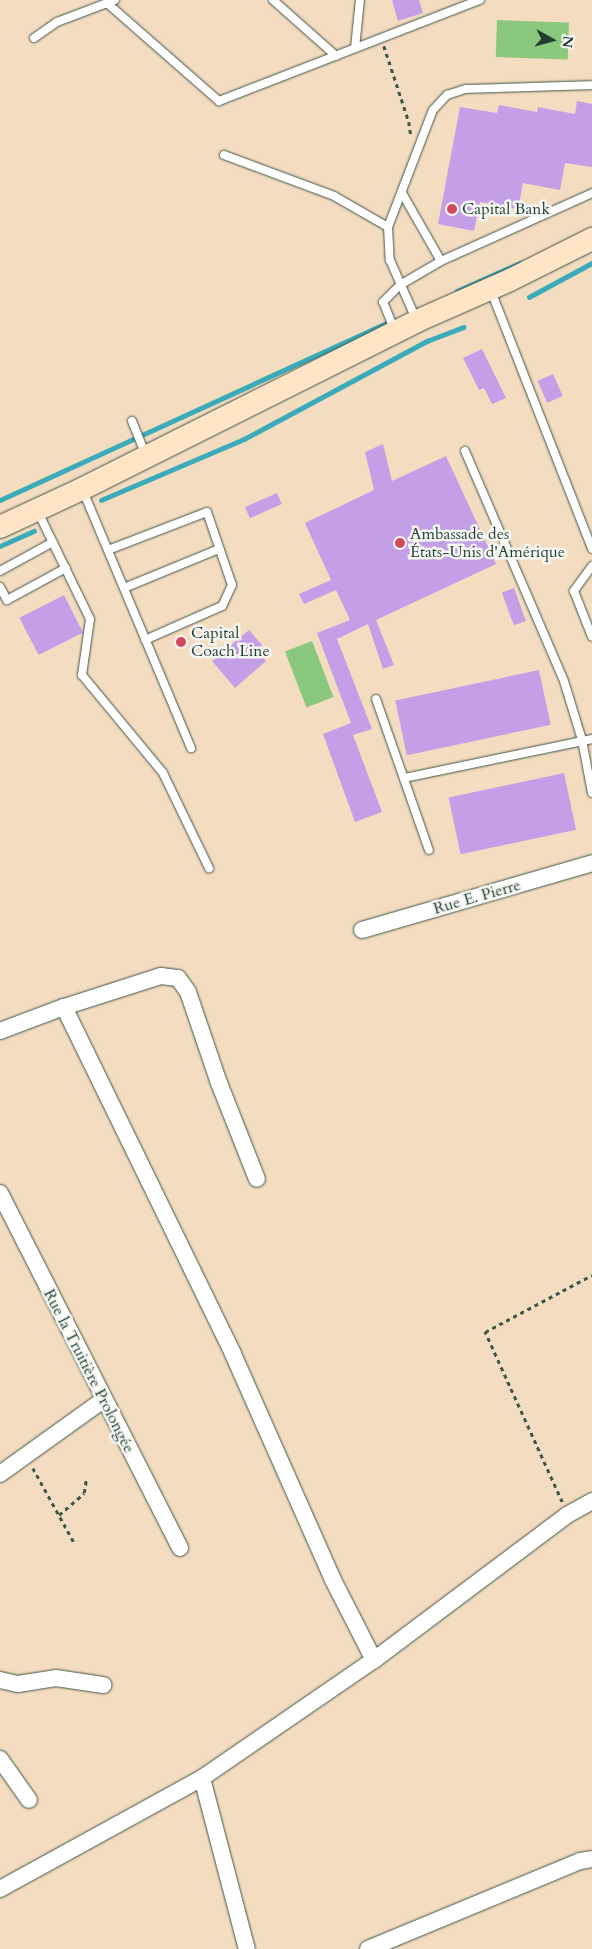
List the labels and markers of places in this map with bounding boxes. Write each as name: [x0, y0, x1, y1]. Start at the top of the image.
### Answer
place label: Capital Bank: [462, 199, 550, 219]
marker: Capital Bank: [446, 203, 458, 215]
place label: Ambassade des États-Unis d'Amérique: [410, 524, 565, 562]
marker: Ambassade des États-Unis d'Amérique: [394, 537, 406, 549]
place label: Capital Coach Line: [191, 623, 270, 661]
marker: Capital Coach Line: [175, 636, 187, 648]

